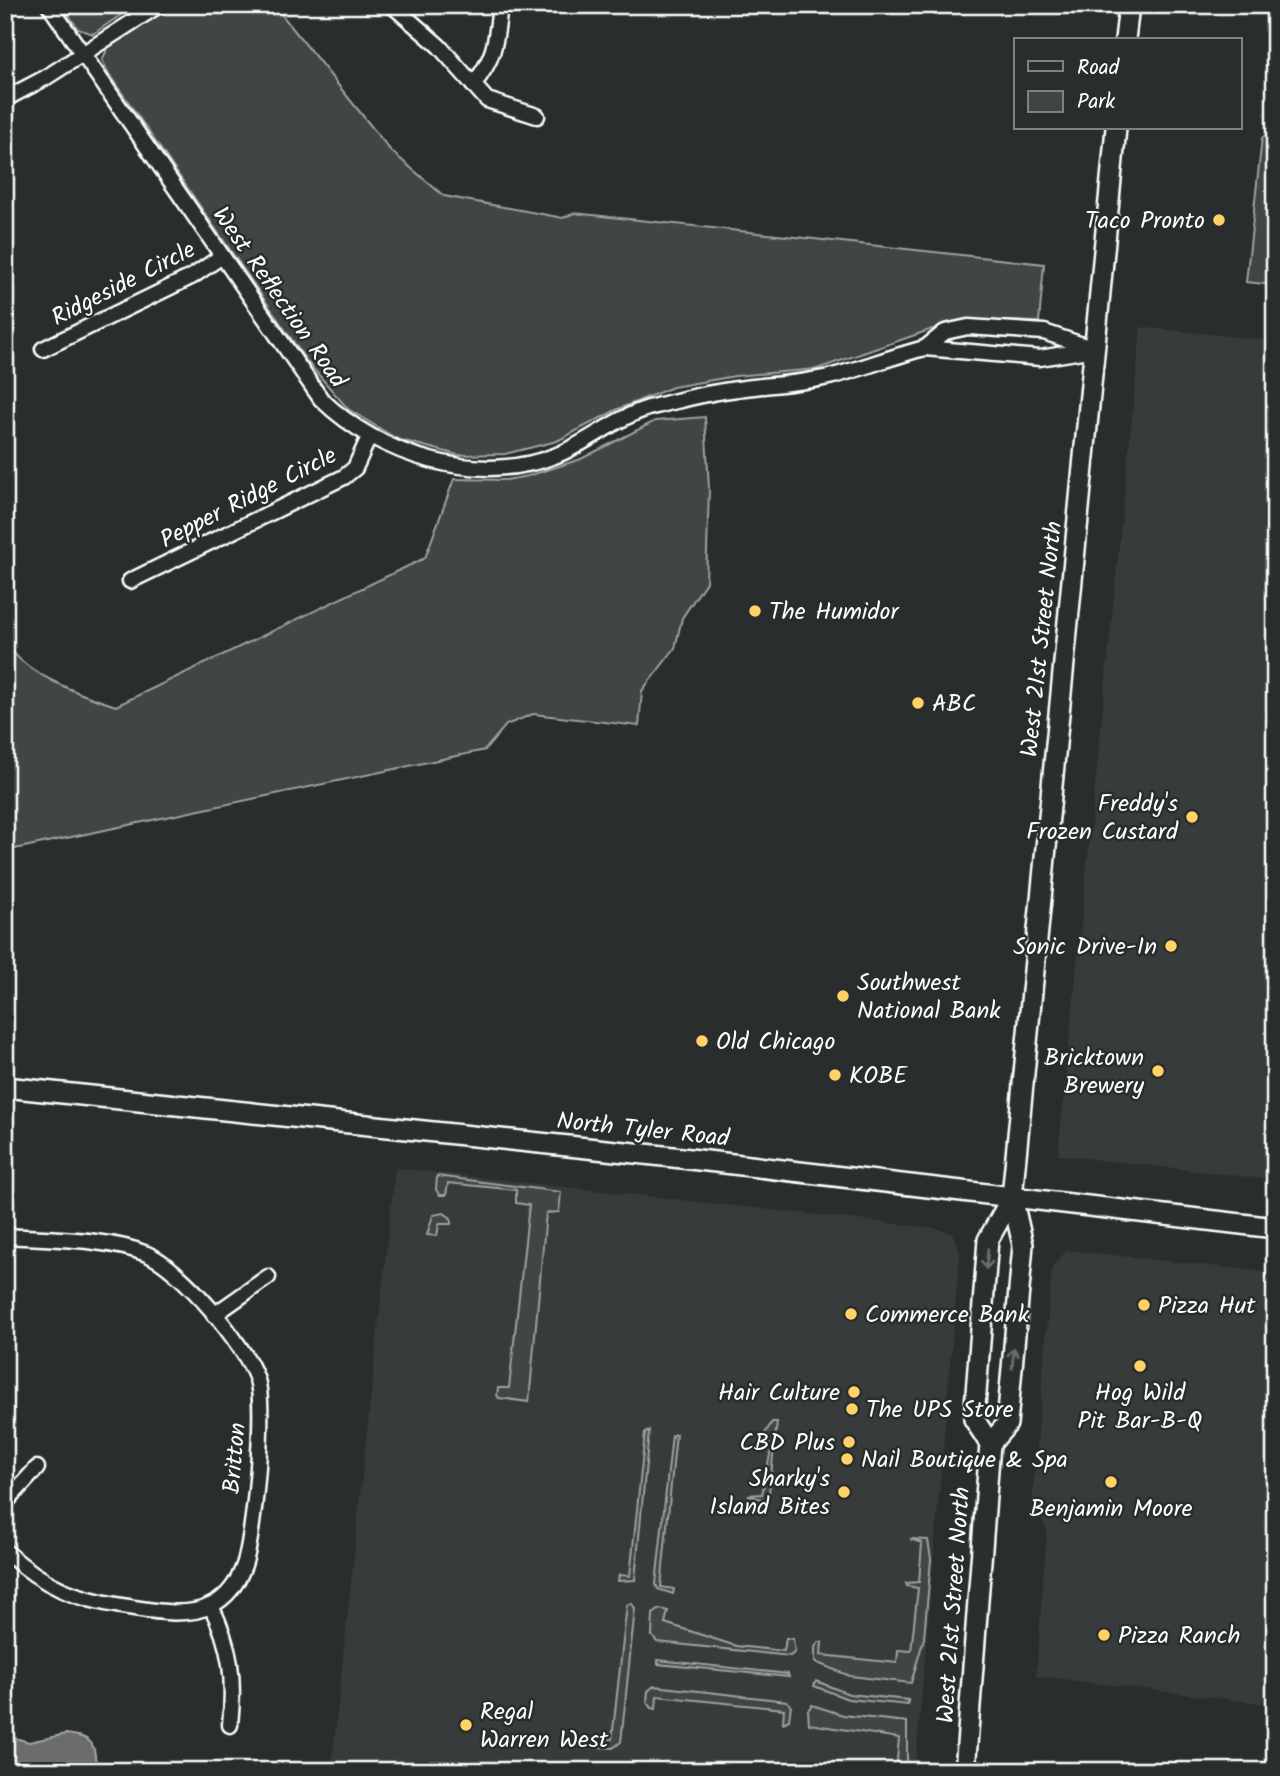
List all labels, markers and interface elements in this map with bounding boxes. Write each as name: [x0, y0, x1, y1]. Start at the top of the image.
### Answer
legend: [1014, 38, 1242, 130]
text: Road: [1077, 52, 1120, 85]
text: Park: [1077, 86, 1115, 119]
street label: West Reflection Road: [201, 199, 357, 398]
place label: Taco Pronto: [1085, 202, 1205, 241]
marker: Taco Pronto: [1211, 212, 1227, 228]
street label: Ridgeside Circle: [45, 231, 203, 337]
street label: Pepper Ridge Circle: [153, 437, 344, 560]
street label: West 21st Street North: [1011, 519, 1074, 759]
place label: The Humidor: [769, 593, 900, 632]
marker: The Humidor: [747, 603, 763, 619]
place label: ABC: [932, 685, 976, 724]
marker: ABC: [910, 695, 926, 711]
place label: Freddy's Frozen Custard: [1026, 785, 1179, 852]
marker: Freddy's Frozen Custard: [1184, 809, 1200, 825]
place label: Sonic Drive-In: [1013, 928, 1157, 967]
marker: Sonic Drive-In: [1163, 938, 1179, 954]
place label: Southwest National Bank: [857, 964, 1001, 1031]
marker: Southwest National Bank: [835, 988, 851, 1004]
place label: Old Chicago: [716, 1023, 835, 1062]
marker: Old Chicago: [694, 1033, 710, 1049]
place label: Bricktown Brewery: [1044, 1039, 1145, 1106]
place label: KOBE: [849, 1057, 908, 1096]
marker: Bricktown Brewery: [1150, 1063, 1166, 1079]
marker: KOBE: [827, 1067, 843, 1083]
street label: North Tyler Road: [555, 1102, 732, 1159]
one-way arrow: [980, 1247, 993, 1270]
place label: Pizza Hut: [1158, 1287, 1256, 1326]
place label: Commerce Bank: [865, 1296, 1030, 1335]
marker: Pizza Hut: [1136, 1297, 1152, 1313]
marker: Commerce Bank: [843, 1306, 859, 1322]
one-way arrow: [1007, 1347, 1020, 1370]
marker: Hog Wild Pit Bar-B-Q: [1132, 1358, 1148, 1374]
place label: Hair Culture: [718, 1374, 840, 1413]
place label: Hog Wild Pit Bar-B-Q: [1078, 1374, 1202, 1441]
marker: Hair Culture: [846, 1384, 862, 1400]
place label: The UPS Store: [866, 1391, 1014, 1430]
marker: The UPS Store: [844, 1401, 860, 1417]
street label: Britton: [213, 1421, 258, 1495]
place label: CBD Plus: [740, 1424, 835, 1463]
marker: CBD Plus: [841, 1434, 857, 1450]
place label: Nail Boutique & Spa: [861, 1441, 1068, 1480]
marker: Nail Boutique & Spa: [839, 1451, 855, 1467]
place label: Sharky's Island Bites: [709, 1460, 830, 1527]
marker: Benjamin Moore: [1103, 1474, 1119, 1490]
marker: Sharky's Island Bites: [836, 1484, 852, 1500]
street label: West 21st Street North: [927, 1486, 982, 1725]
place label: Benjamin Moore: [1030, 1490, 1193, 1529]
place label: Pizza Ranch: [1118, 1617, 1240, 1656]
marker: Pizza Ranch: [1096, 1627, 1112, 1643]
place label: Regal Warren West: [480, 1693, 609, 1760]
marker: Regal Warren West: [458, 1717, 474, 1733]

